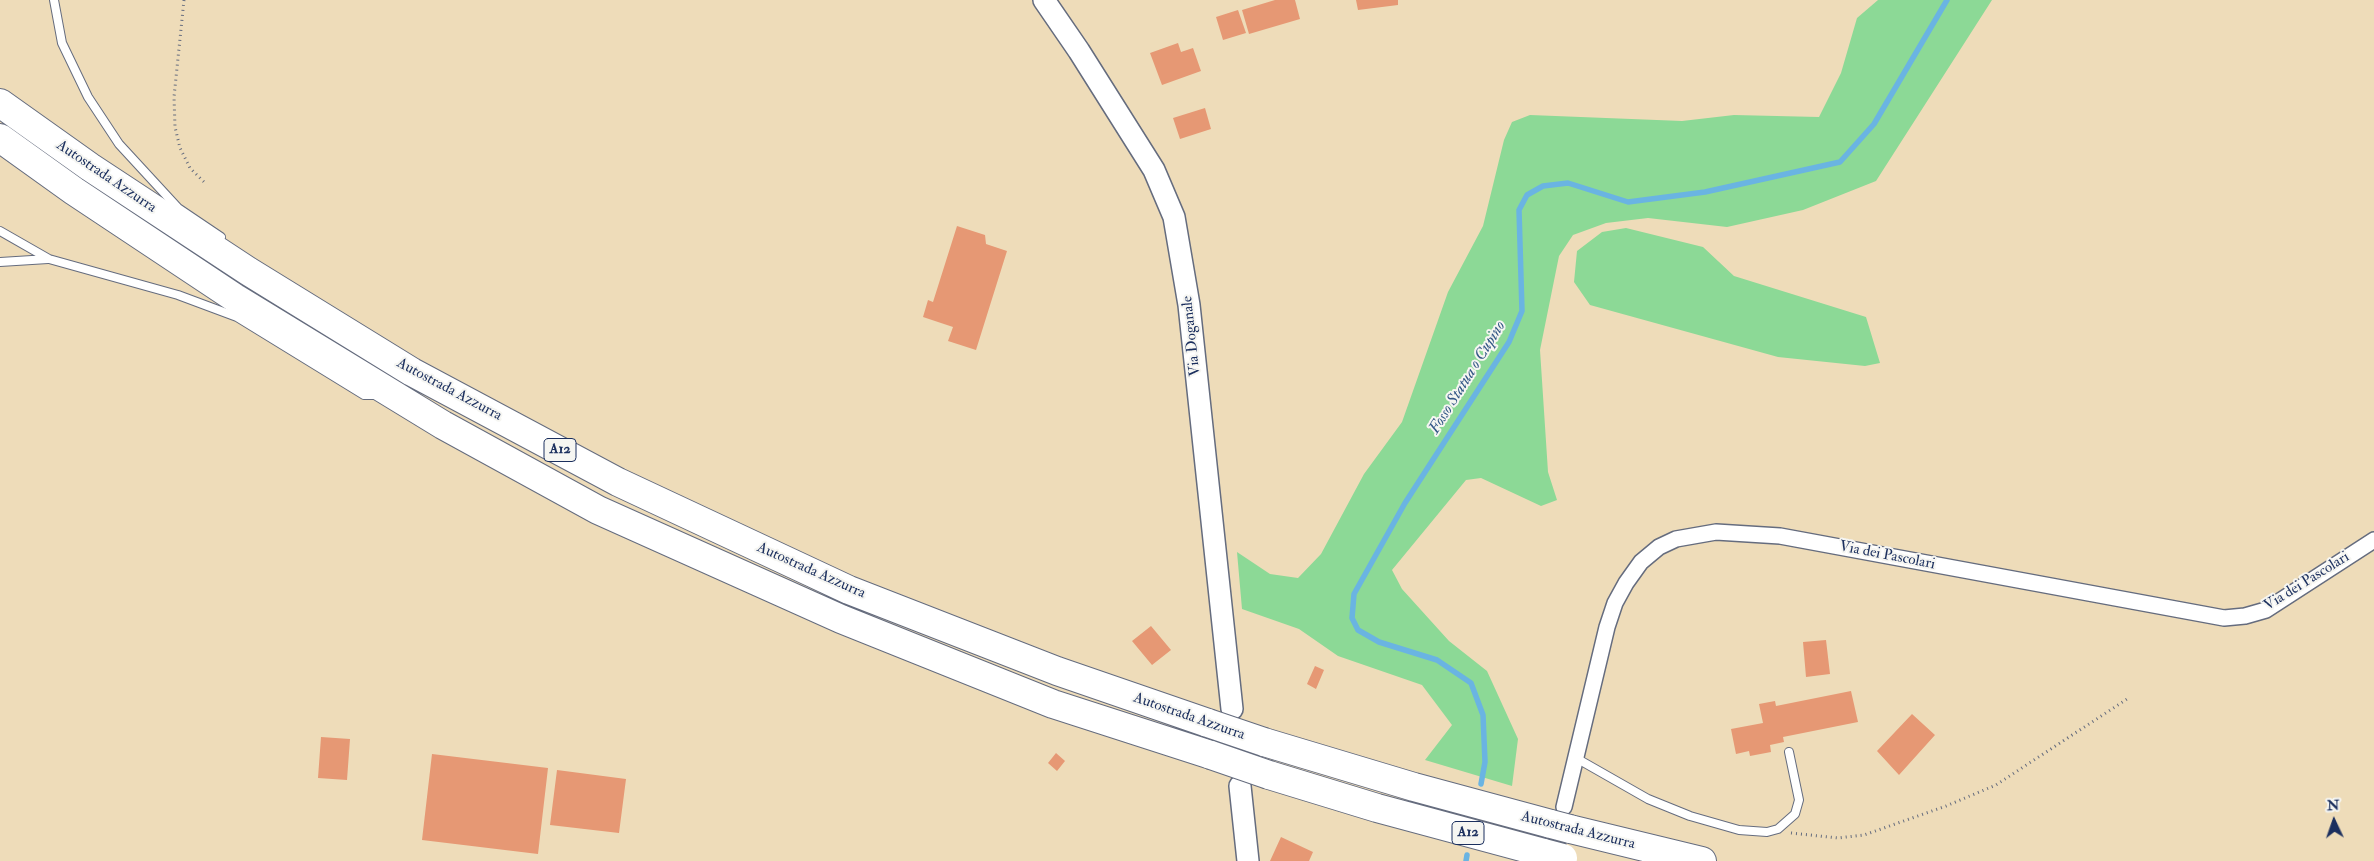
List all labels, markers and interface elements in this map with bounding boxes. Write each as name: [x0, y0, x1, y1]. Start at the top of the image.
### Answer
street label: Autostrada Azzurra: [53, 137, 159, 217]
street label: Via Doganale: [1179, 295, 1205, 377]
water label: Fosso Statua o Cupino: [1426, 318, 1510, 438]
street label: Autostrada Azzurra: [393, 355, 505, 425]
road number: A12: [544, 438, 576, 462]
street label: Via dei Pascolari: [1838, 538, 1936, 574]
street label: Autostrada Azzurra: [754, 539, 868, 603]
street label: Via dei Pascolari: [2261, 549, 2353, 615]
street label: Autostrada Azzurra: [1131, 689, 1247, 745]
north arrow: [2309, 796, 2359, 846]
text: N: [2326, 797, 2340, 814]
street label: Autostrada Azzurra: [1519, 808, 1637, 854]
road number: A12: [1452, 821, 1484, 844]

